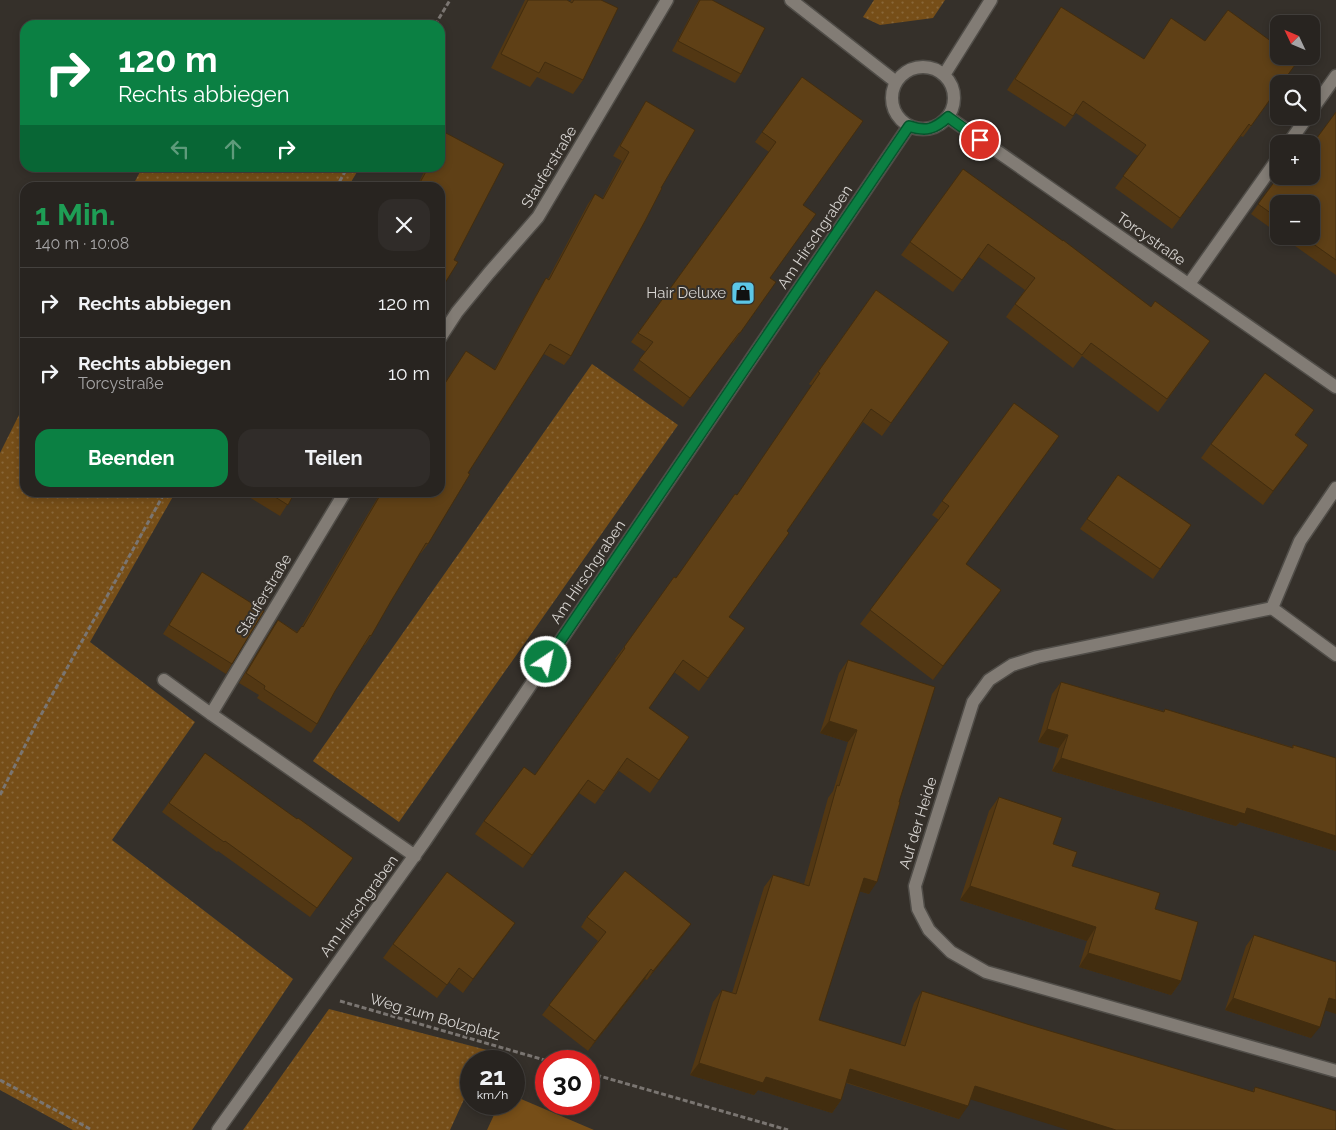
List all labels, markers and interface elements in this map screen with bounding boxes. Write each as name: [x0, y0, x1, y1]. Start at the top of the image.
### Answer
north arrow: [1270, 15, 1320, 65]
map controls: [1270, 15, 1320, 245]
text: 120 m: [118, 39, 218, 80]
icon: right: [35, 40, 100, 105]
button: search: [1270, 75, 1320, 125]
text: Rechts abbiegen: [118, 81, 290, 107]
pin: [959, 119, 1001, 161]
street label: Stauferstraße: [517, 123, 581, 211]
icon: arrive: [966, 126, 994, 154]
icon: left: [166, 135, 194, 163]
icon: ahead: [219, 135, 247, 163]
icon: right: [272, 135, 300, 163]
button: +: [1270, 135, 1320, 185]
street label: Am Hirschgraben: [774, 182, 856, 292]
button: −: [1270, 195, 1320, 245]
text: 1 Min.: [35, 197, 116, 232]
button: close: [378, 199, 430, 251]
street label: Torcystraße: [1113, 209, 1189, 269]
text: 140 m · 10:08: [35, 234, 129, 253]
shop icon: Hair Deluxe: [730, 280, 756, 306]
place label: Hair Deluxe: [646, 284, 726, 302]
icon: right: [35, 289, 63, 317]
text: Rechts abbiegen: [78, 292, 231, 314]
text: 120 m: [378, 292, 430, 314]
text: Rechts abbiegen: [78, 352, 231, 374]
icon: right: [35, 359, 63, 387]
text: 10 m: [388, 362, 430, 384]
text: Torcystraße: [78, 374, 164, 393]
button: Beenden: [35, 429, 228, 487]
button: Teilen: [238, 429, 430, 487]
street label: Am Hirschgraben: [547, 517, 629, 627]
street label: Stauferstraße: [232, 551, 296, 639]
position arrow: [519, 635, 571, 687]
street label: Auf der Heide: [895, 775, 941, 871]
street label: Am Hirschgraben: [316, 852, 402, 960]
street label: Weg zum Bolzplatz: [368, 990, 502, 1044]
speed limit sign: 30: [535, 1050, 600, 1115]
text: 21: [479, 1061, 506, 1091]
text: km/h: [477, 1088, 508, 1102]

